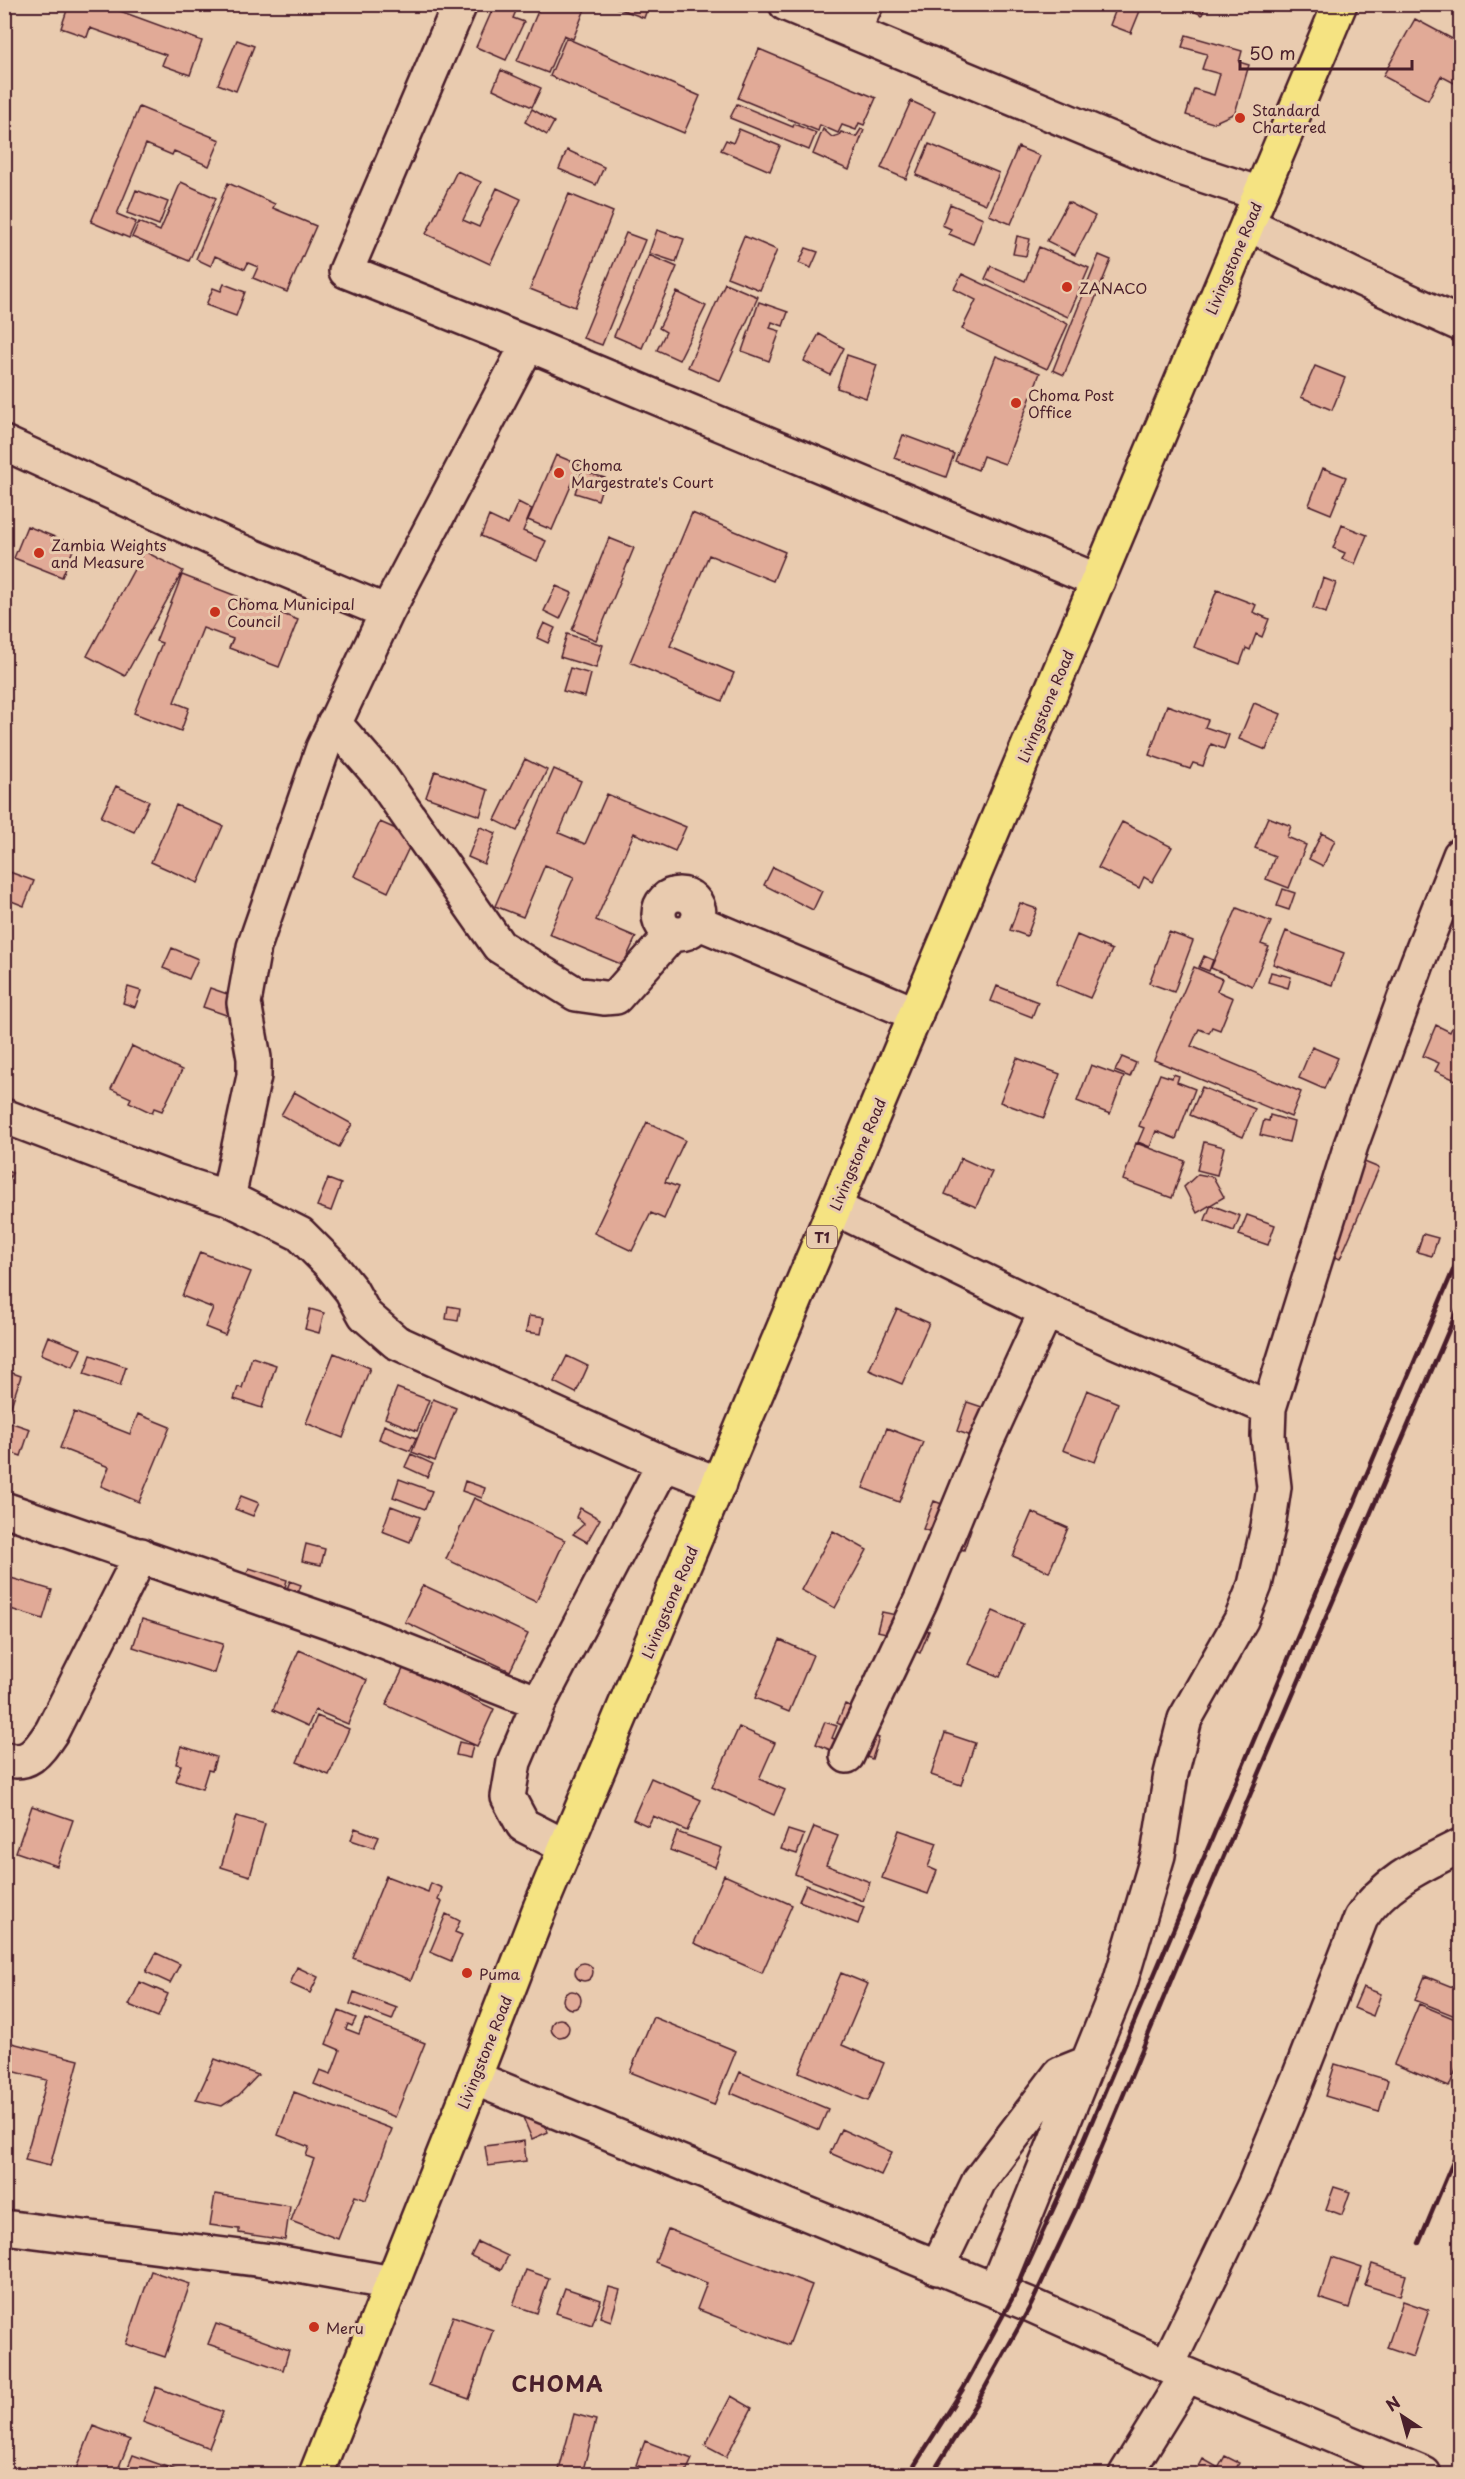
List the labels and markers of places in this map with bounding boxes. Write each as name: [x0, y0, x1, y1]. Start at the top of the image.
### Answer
place label: Standard Chartered: [1252, 98, 1326, 138]
marker: Standard Chartered: [1233, 111, 1247, 125]
place label: ZANACO: [1079, 276, 1147, 299]
marker: ZANACO: [1060, 280, 1074, 294]
place label: Choma Post Office: [1028, 383, 1114, 423]
marker: Choma Post Office: [1009, 396, 1023, 410]
place label: Choma Margestrate's Court: [571, 453, 714, 493]
marker: Choma Margestrate's Court: [552, 466, 566, 480]
place label: Zambia Weights and Measure: [51, 533, 167, 573]
marker: Zambia Weights and Measure: [32, 546, 46, 560]
place label: Choma Municipal Council: [227, 592, 355, 632]
marker: Choma Municipal Council: [208, 605, 222, 619]
place label: Puma: [479, 1962, 521, 1985]
marker: Puma: [460, 1966, 474, 1980]
place label: Meru: [326, 2316, 364, 2339]
marker: Meru: [307, 2320, 321, 2334]

